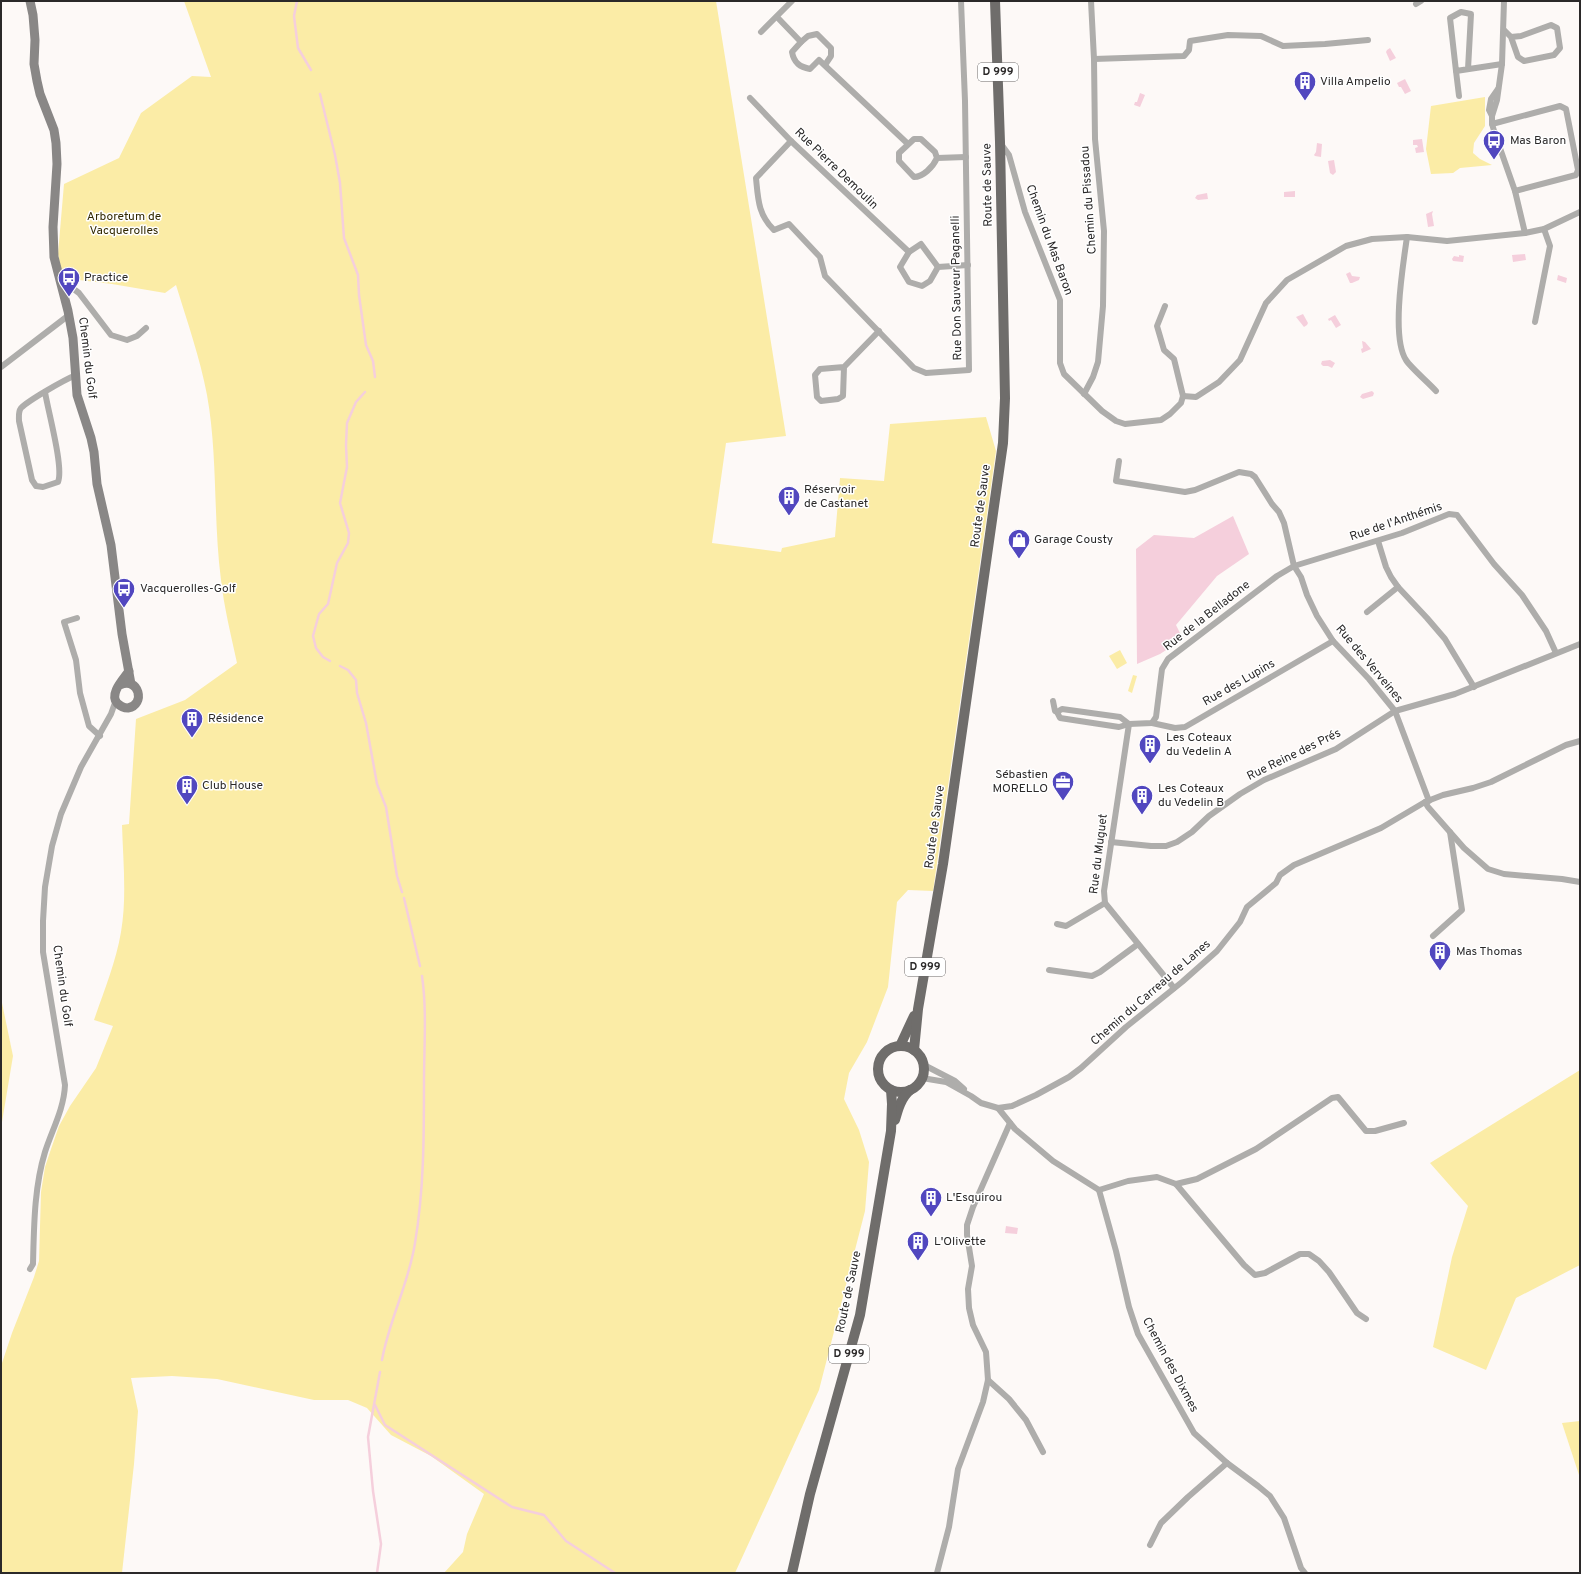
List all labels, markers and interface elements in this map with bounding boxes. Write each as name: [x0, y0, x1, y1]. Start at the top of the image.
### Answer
road number: D 999: [978, 63, 1018, 81]
building icon: Villa Ampelio: [1292, 69, 1318, 102]
place label: Villa Ampelio: [1320, 74, 1391, 90]
street label: Rue Pierre Demoulin: [791, 125, 881, 213]
bus stop icon: Mas Baron: [1481, 128, 1507, 161]
place label: Mas Baron: [1510, 133, 1566, 149]
street label: Route de Sauve: [979, 143, 997, 227]
street label: Chemin du Pissadou: [1077, 145, 1101, 255]
street label: Chemin du Mas Baron: [1022, 182, 1076, 298]
park label: Arboretum de Vacquerolles: [87, 209, 161, 239]
street label: Rue Don Sauveur Paganelli: [948, 215, 966, 361]
bus stop icon: Practice: [56, 265, 82, 298]
place label: Practice: [84, 270, 128, 286]
street label: Chemin du Golf: [74, 316, 100, 400]
street label: Route de Sauve: [967, 463, 995, 549]
place label: Réservoir de Castanet: [804, 482, 868, 512]
building icon: Réservoir de Castanet: [776, 484, 802, 517]
street label: Rue de l'Anthémis: [1348, 499, 1444, 545]
shop icon: Garage Cousty: [1006, 527, 1032, 560]
place label: Garage Cousty: [1034, 532, 1113, 548]
bus stop icon: Vacquerolles-Golf: [111, 576, 137, 609]
street label: Rue de la Belladone: [1160, 577, 1254, 655]
place label: Vacquerolles-Golf: [140, 581, 236, 597]
street label: Rue des Verveines: [1332, 622, 1406, 706]
street label: Rue des Lupins: [1200, 656, 1278, 710]
building icon: Résidence: [179, 706, 205, 739]
place label: Résidence: [208, 711, 264, 727]
street label: Rue Reine des Prés: [1244, 725, 1344, 785]
place label: Les Coteaux du Vedelin A: [1166, 730, 1232, 760]
building icon: Les Coteaux du Vedelin A: [1137, 732, 1163, 765]
place label: Sébastien MORELLO: [992, 767, 1048, 797]
office icon: Sébastien MORELLO: [1050, 769, 1076, 802]
building icon: Club House: [174, 773, 200, 806]
place label: Club House: [202, 778, 263, 794]
place label: Les Coteaux du Vedelin B: [1158, 781, 1224, 811]
building icon: Les Coteaux du Vedelin B: [1129, 783, 1155, 816]
street label: Route de Sauve: [921, 784, 949, 870]
street label: Rue du Muguet: [1086, 813, 1112, 895]
street label: Chemin du Carreau de Lanes: [1088, 936, 1214, 1050]
building icon: Mas Thomas: [1427, 939, 1453, 972]
street label: Chemin du Golf: [48, 944, 76, 1028]
place label: Mas Thomas: [1456, 944, 1522, 960]
road number: D 999: [905, 958, 945, 976]
building icon: L'Esquirou: [918, 1185, 944, 1218]
place label: L'Esquirou: [946, 1190, 1002, 1206]
building icon: L'Olivette: [905, 1229, 931, 1262]
place label: L'Olivette: [934, 1234, 986, 1250]
street label: Route de Sauve: [832, 1249, 866, 1335]
street label: Chemin des Dixmes: [1138, 1315, 1202, 1415]
road number: D 999: [829, 1345, 869, 1363]

